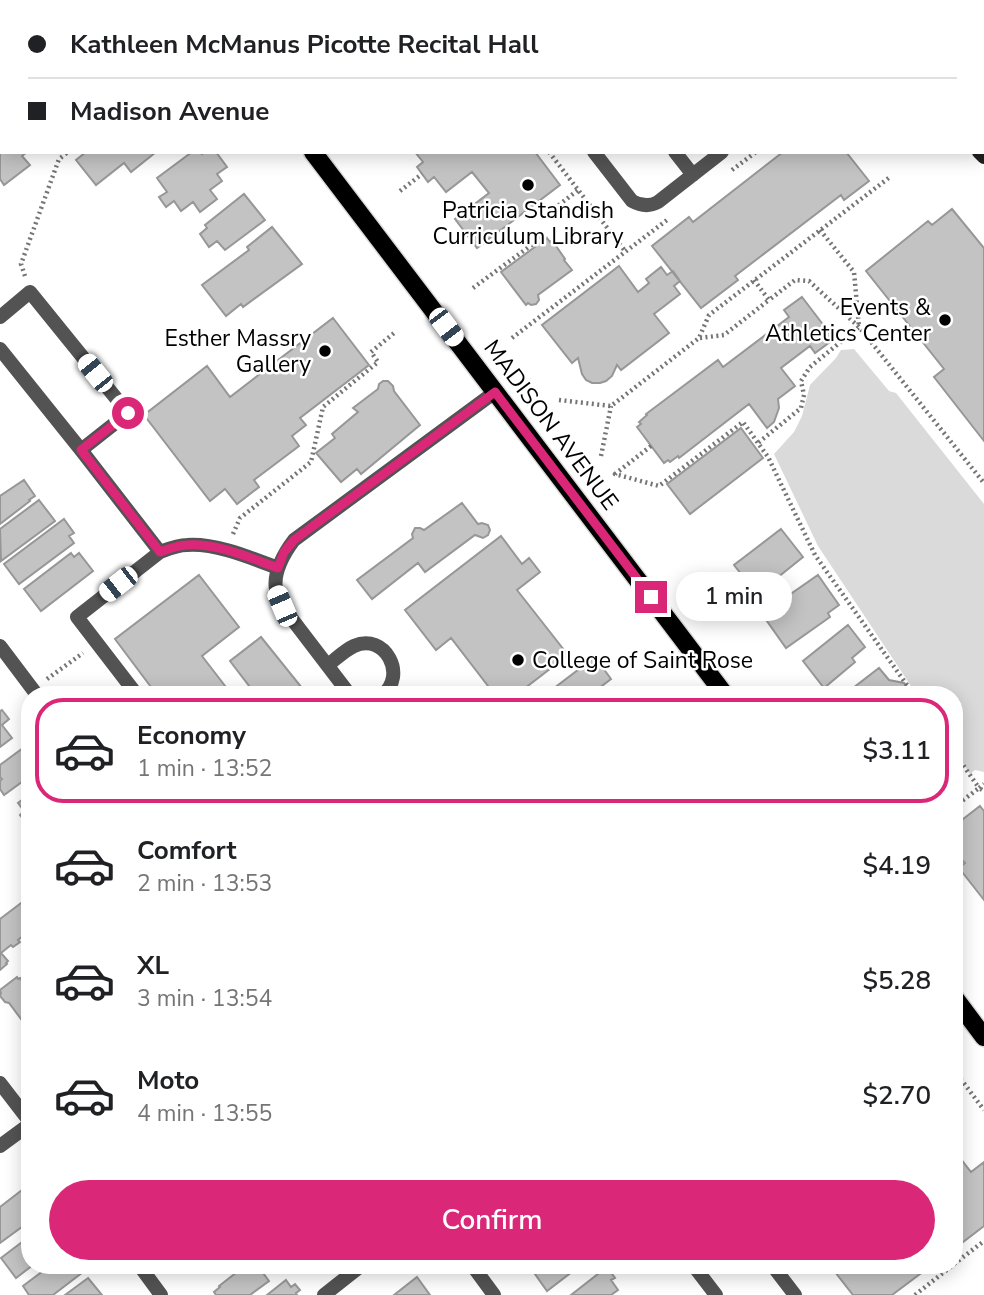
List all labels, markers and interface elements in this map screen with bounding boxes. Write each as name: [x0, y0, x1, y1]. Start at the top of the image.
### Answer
text: Kathleen McManus Picotte Recital Hall: [70, 27, 538, 62]
text: Madison Avenue: [70, 94, 269, 129]
marker: Patricia Standish Curriculum Library: [520, 177, 536, 193]
place label: Patricia Standish Curriculum Library: [432, 195, 624, 252]
place label: Events & Athletics Center: [765, 292, 932, 349]
car: [425, 304, 468, 350]
marker: Events & Athletics Center: [937, 312, 953, 328]
place label: Esther Massry Gallery: [165, 323, 311, 380]
street label: MADISON AVENUE: [477, 333, 625, 517]
marker: Esther Massry Gallery: [317, 343, 333, 359]
car: [74, 350, 117, 396]
route start: [112, 397, 144, 429]
car: [95, 563, 142, 605]
callout: 1 min: [676, 572, 791, 622]
route end: [635, 581, 667, 613]
text: 1 min: [705, 581, 763, 612]
car: [265, 583, 300, 629]
place label: College of Saint Rose: [532, 645, 753, 676]
marker: College of Saint Rose: [510, 652, 526, 668]
text: Economy: [137, 718, 246, 753]
icon: car: [53, 719, 116, 782]
text: $3.11: [862, 733, 931, 768]
text: 1 min · 13:52: [137, 753, 272, 784]
text: Comfort: [137, 833, 237, 868]
icon: car: [53, 834, 116, 897]
text: $4.19: [862, 848, 931, 883]
text: 2 min · 13:53: [137, 868, 272, 899]
text: XL: [137, 948, 169, 983]
icon: car: [53, 949, 116, 1012]
text: $5.28: [862, 963, 931, 998]
text: 3 min · 13:54: [137, 983, 272, 1014]
text: Moto: [137, 1063, 199, 1098]
icon: car: [53, 1064, 116, 1127]
text: $2.70: [862, 1078, 931, 1113]
text: 4 min · 13:55: [137, 1098, 272, 1129]
button: Confirm: [49, 1180, 935, 1260]

